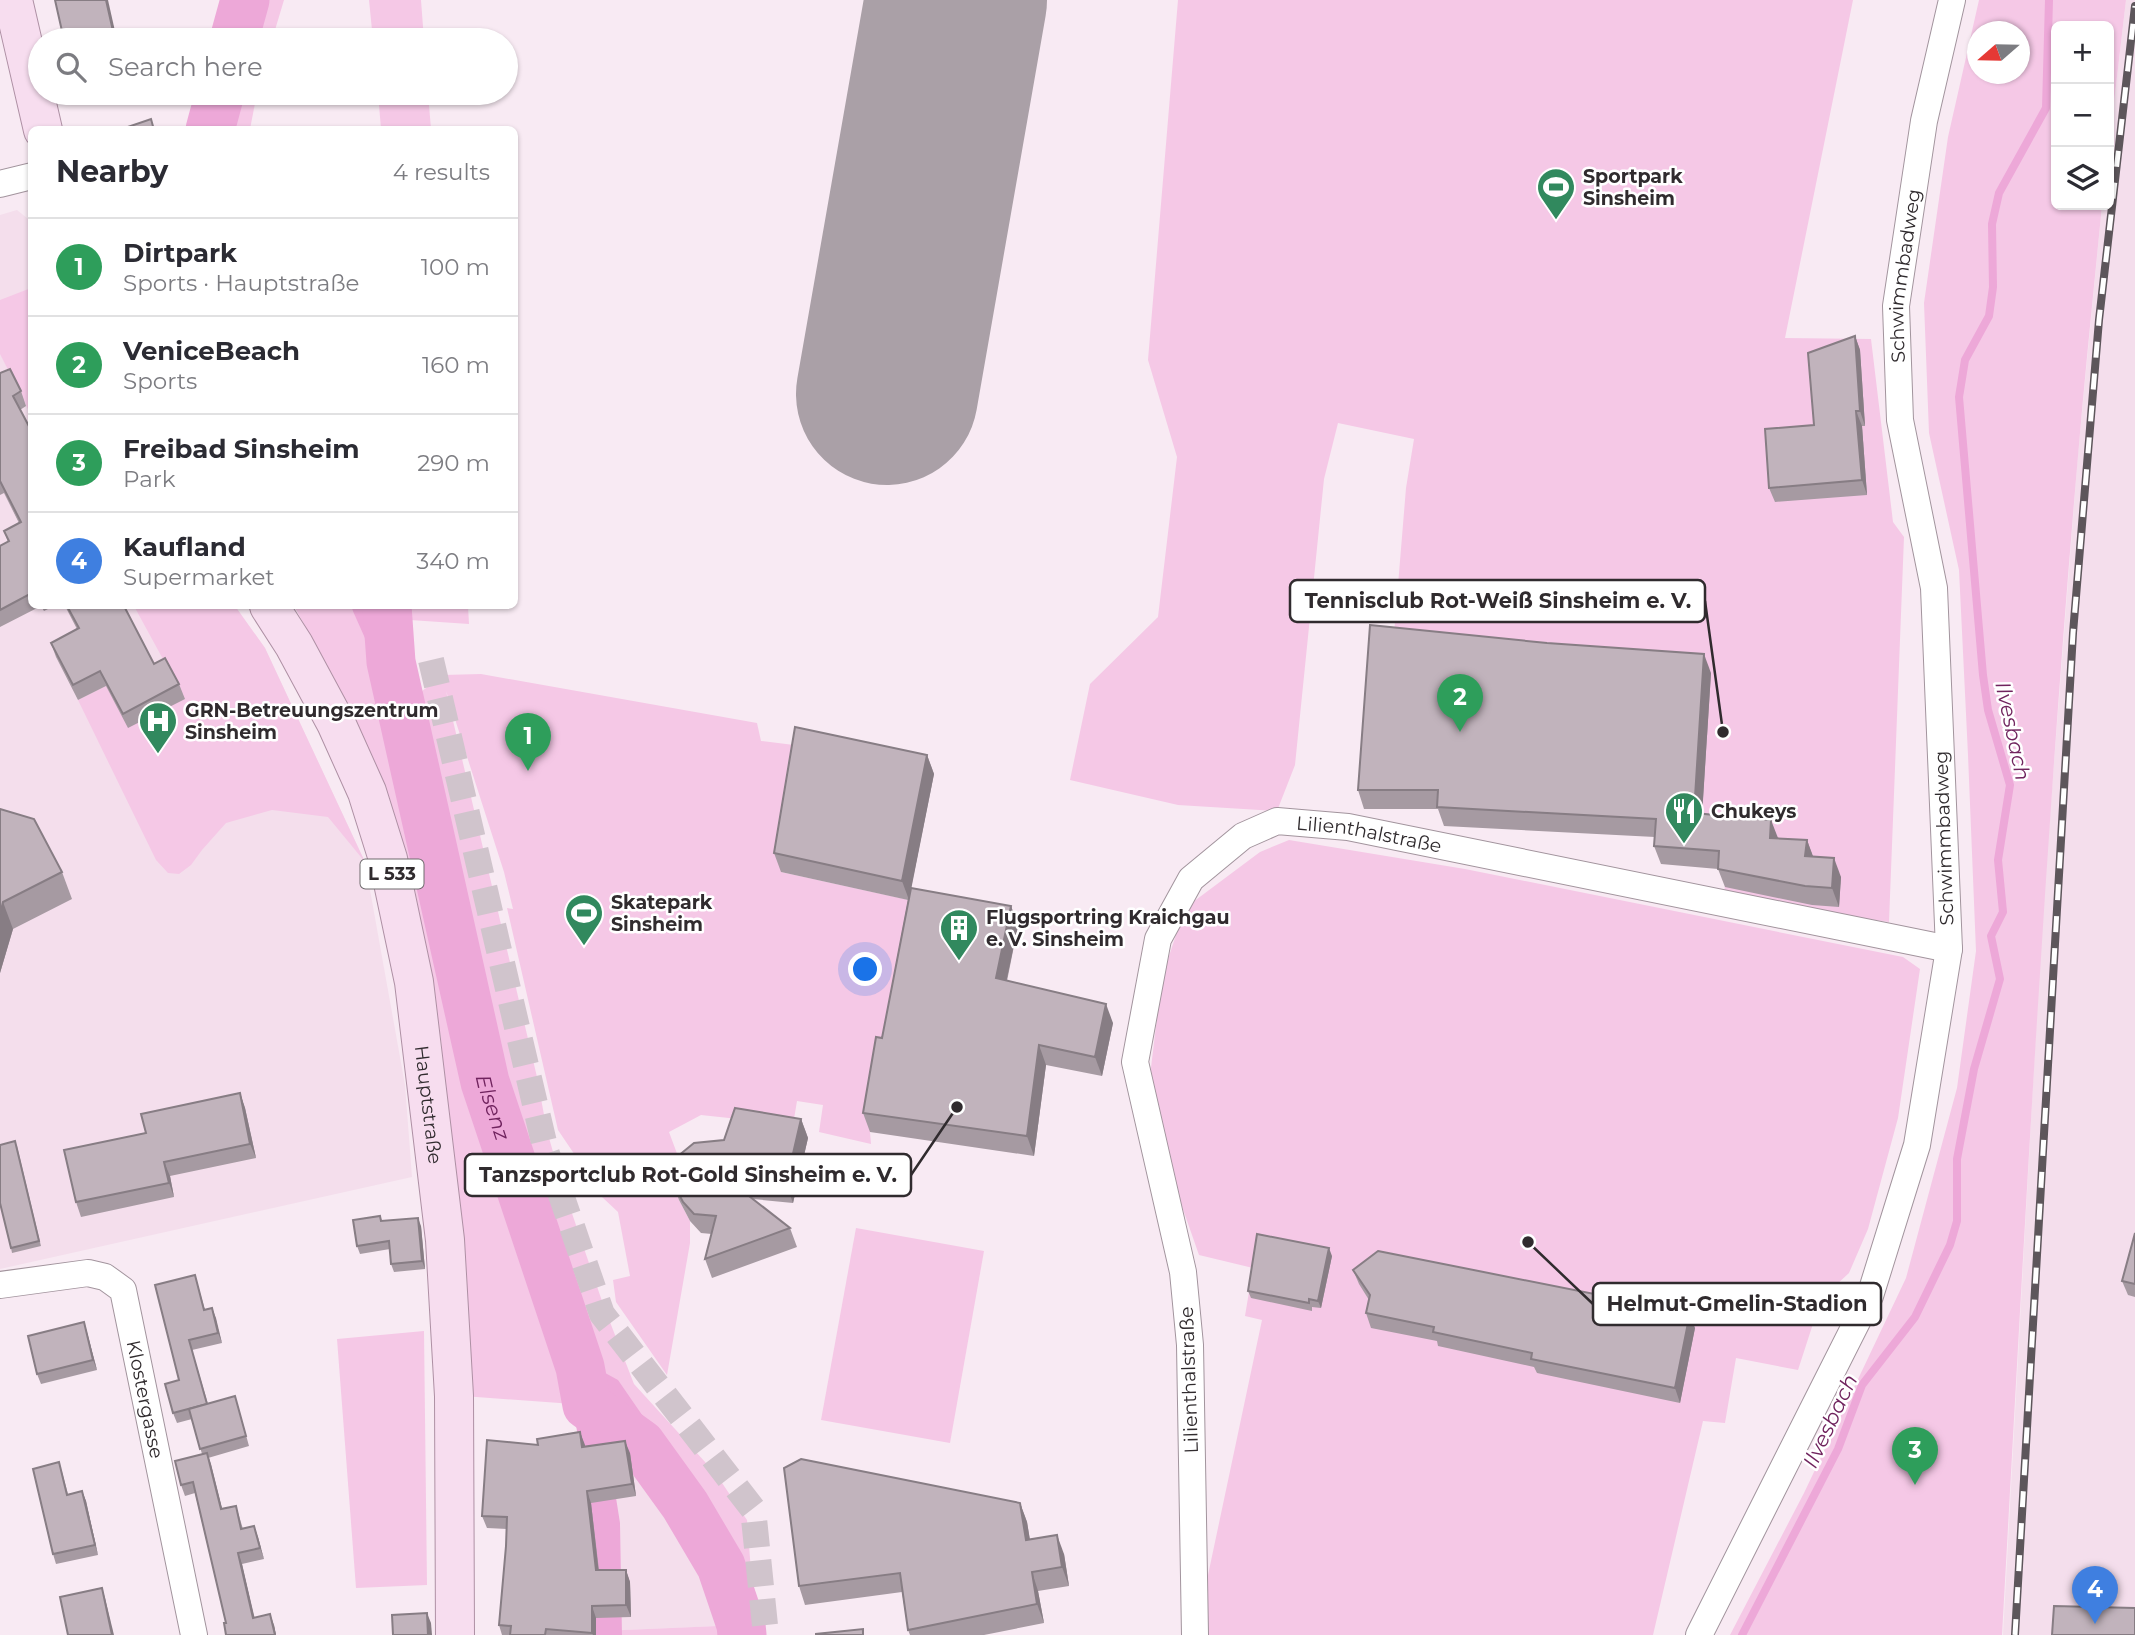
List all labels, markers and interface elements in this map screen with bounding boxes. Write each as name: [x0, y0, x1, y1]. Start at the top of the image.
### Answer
north arrow: [1967, 21, 2030, 84]
map controls: [2051, 21, 2114, 210]
button: +: [2051, 21, 2114, 84]
search box: [28, 28, 518, 105]
icon: search: [52, 48, 90, 86]
text: Search here: [108, 51, 263, 83]
button: −: [2051, 84, 2114, 147]
button: layers: [2051, 147, 2114, 210]
text: Nearby: [56, 153, 168, 190]
text: 4 results: [393, 158, 490, 186]
place label: Sportpark Sinsheim: [1583, 165, 1683, 210]
sports icon: Sportpark Sinsheim: [1535, 166, 1577, 221]
street label: Schwimmbadweg: [1885, 187, 1925, 363]
text: Dirtpark: [123, 237, 237, 269]
text: 1: [74, 253, 84, 281]
text: 100 m: [421, 253, 490, 281]
text: Sports · Hauptstraße: [123, 269, 359, 297]
text: VeniceBeach: [123, 335, 300, 367]
text: 2: [72, 351, 86, 379]
text: 160 m: [422, 351, 490, 379]
text: Sports: [123, 367, 197, 395]
text: Freibad Sinsheim: [123, 433, 360, 465]
text: 3: [72, 449, 86, 477]
text: 290 m: [417, 449, 490, 477]
text: Park: [123, 465, 176, 493]
text: Kaufland: [123, 531, 246, 563]
text: 4: [71, 547, 87, 575]
text: 340 m: [416, 547, 490, 575]
text: Supermarket: [123, 563, 275, 591]
callout: Tennisclub Rot-Weiß Sinsheim e. V.: [1290, 580, 1705, 622]
text: Tennisclub Rot-Weiß Sinsheim e. V.: [1305, 588, 1691, 613]
pin: 2: [1437, 674, 1483, 732]
water label: Ilvesbach: [1990, 679, 2036, 783]
place label: GRN-Betreuungszentrum Sinsheim: [185, 699, 439, 744]
hospital icon: GRN-Betreuungszentrum Sinsheim: [137, 700, 179, 755]
pin: 1: [505, 713, 551, 771]
street label: Schwimmbadweg: [1929, 750, 1959, 926]
restaurant icon: Chukeys: [1663, 790, 1705, 845]
place label: Chukeys: [1711, 800, 1796, 823]
street label: Lilienthalstraße: [1295, 811, 1444, 857]
road number: L 533: [360, 860, 424, 888]
place label: Skatepark Sinsheim: [611, 891, 713, 936]
sports icon: Skatepark Sinsheim: [563, 892, 605, 947]
place label: Flugsportring Kraichgau e. V. Sinsheim: [986, 906, 1230, 951]
building icon: Flugsportring Kraichgau e. V. Sinsheim: [938, 907, 980, 962]
your location: [848, 952, 882, 986]
street label: Hauptstraße: [410, 1044, 447, 1165]
water label: Elsenz: [471, 1072, 516, 1143]
callout: Tanzsportclub Rot-Gold Sinsheim e. V.: [465, 1154, 911, 1196]
text: Tanzsportclub Rot-Gold Sinsheim e. V.: [479, 1162, 897, 1187]
callout: Helmut-Gmelin-Stadion: [1593, 1283, 1881, 1325]
text: Helmut-Gmelin-Stadion: [1607, 1291, 1867, 1316]
street label: Lilienthalstraße: [1175, 1306, 1203, 1454]
street label: Klostergasse: [122, 1338, 169, 1460]
water label: Ilvesbach: [1797, 1370, 1863, 1472]
pin: 3: [1892, 1427, 1938, 1485]
pin: 4: [2072, 1566, 2118, 1624]

